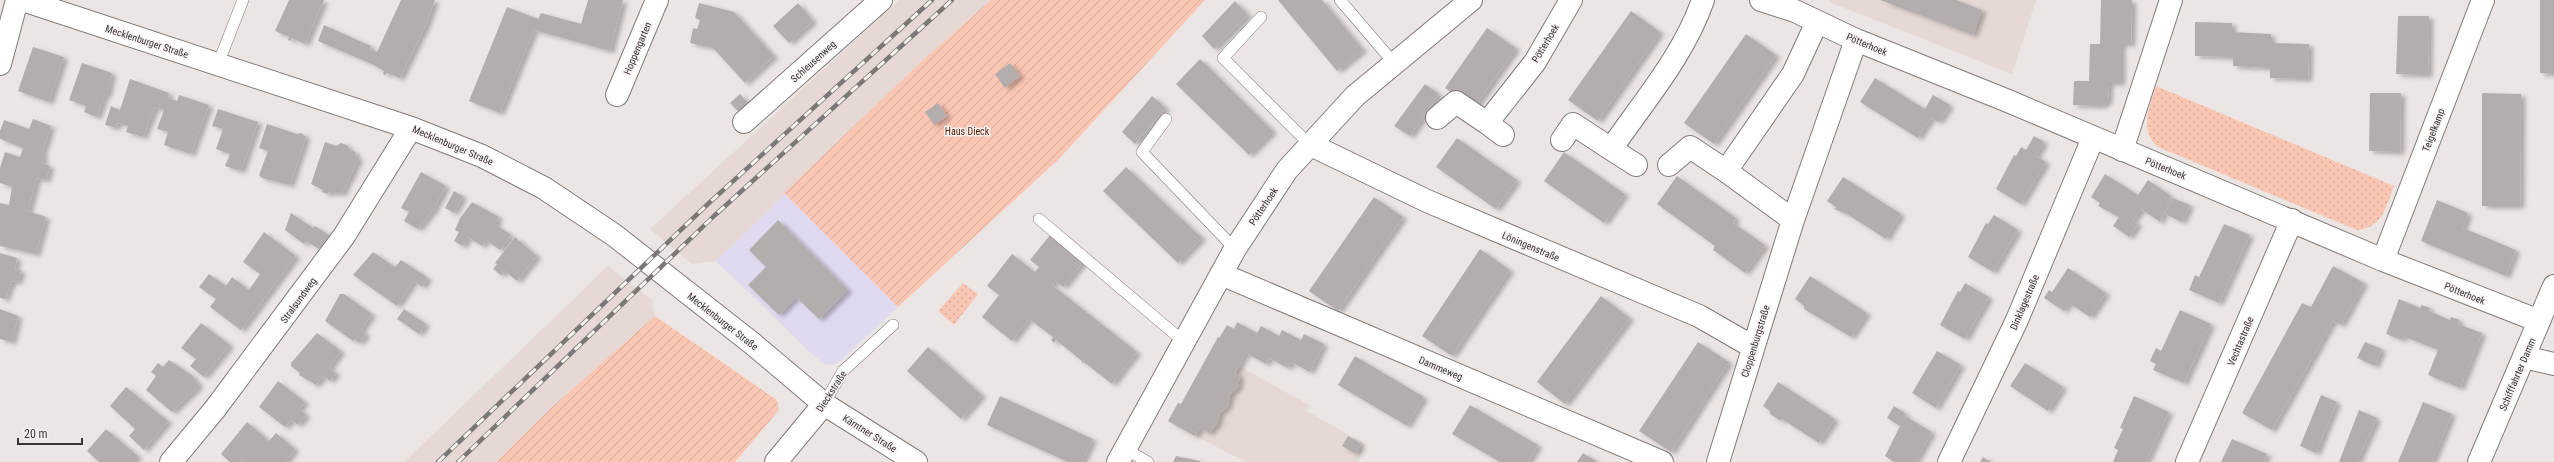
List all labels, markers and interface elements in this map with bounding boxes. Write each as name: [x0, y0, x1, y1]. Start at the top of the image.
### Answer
street label: Hoppengarten: [621, 20, 654, 76]
street label: Pötterhoek: [1530, 21, 1562, 65]
street label: Mecklenburger Straße: [104, 23, 190, 60]
street label: Pötterhoek: [1845, 31, 1889, 58]
street label: Schleusenweg: [789, 38, 838, 84]
street label: Teigelkamp: [2420, 107, 2447, 153]
street label: Mecklenburger Straße: [411, 123, 495, 168]
park label: Haus Dieck: [945, 126, 990, 137]
street label: Pötterhoek: [2144, 155, 2188, 182]
street label: Pötterhoek: [1247, 185, 1280, 227]
street label: Löningenstraße: [1500, 229, 1561, 264]
street label: Dinklagestraße: [2008, 273, 2041, 332]
street label: Stralsundweg: [278, 275, 319, 325]
street label: Pötterhoek: [2443, 280, 2487, 307]
street label: Mecklenburger Straße: [685, 290, 760, 353]
street label: Cloppenburgstraße: [1739, 303, 1772, 379]
street label: Vechtastraße: [2225, 315, 2256, 367]
street label: Schifffahrter Damm: [2497, 336, 2538, 412]
street label: Dammeweg: [1417, 354, 1464, 383]
street label: Dieckstraße: [814, 368, 849, 414]
street label: Kärntner Straße: [841, 412, 899, 455]
scale bar: [18, 420, 82, 446]
text: 20 m: [24, 427, 48, 441]

